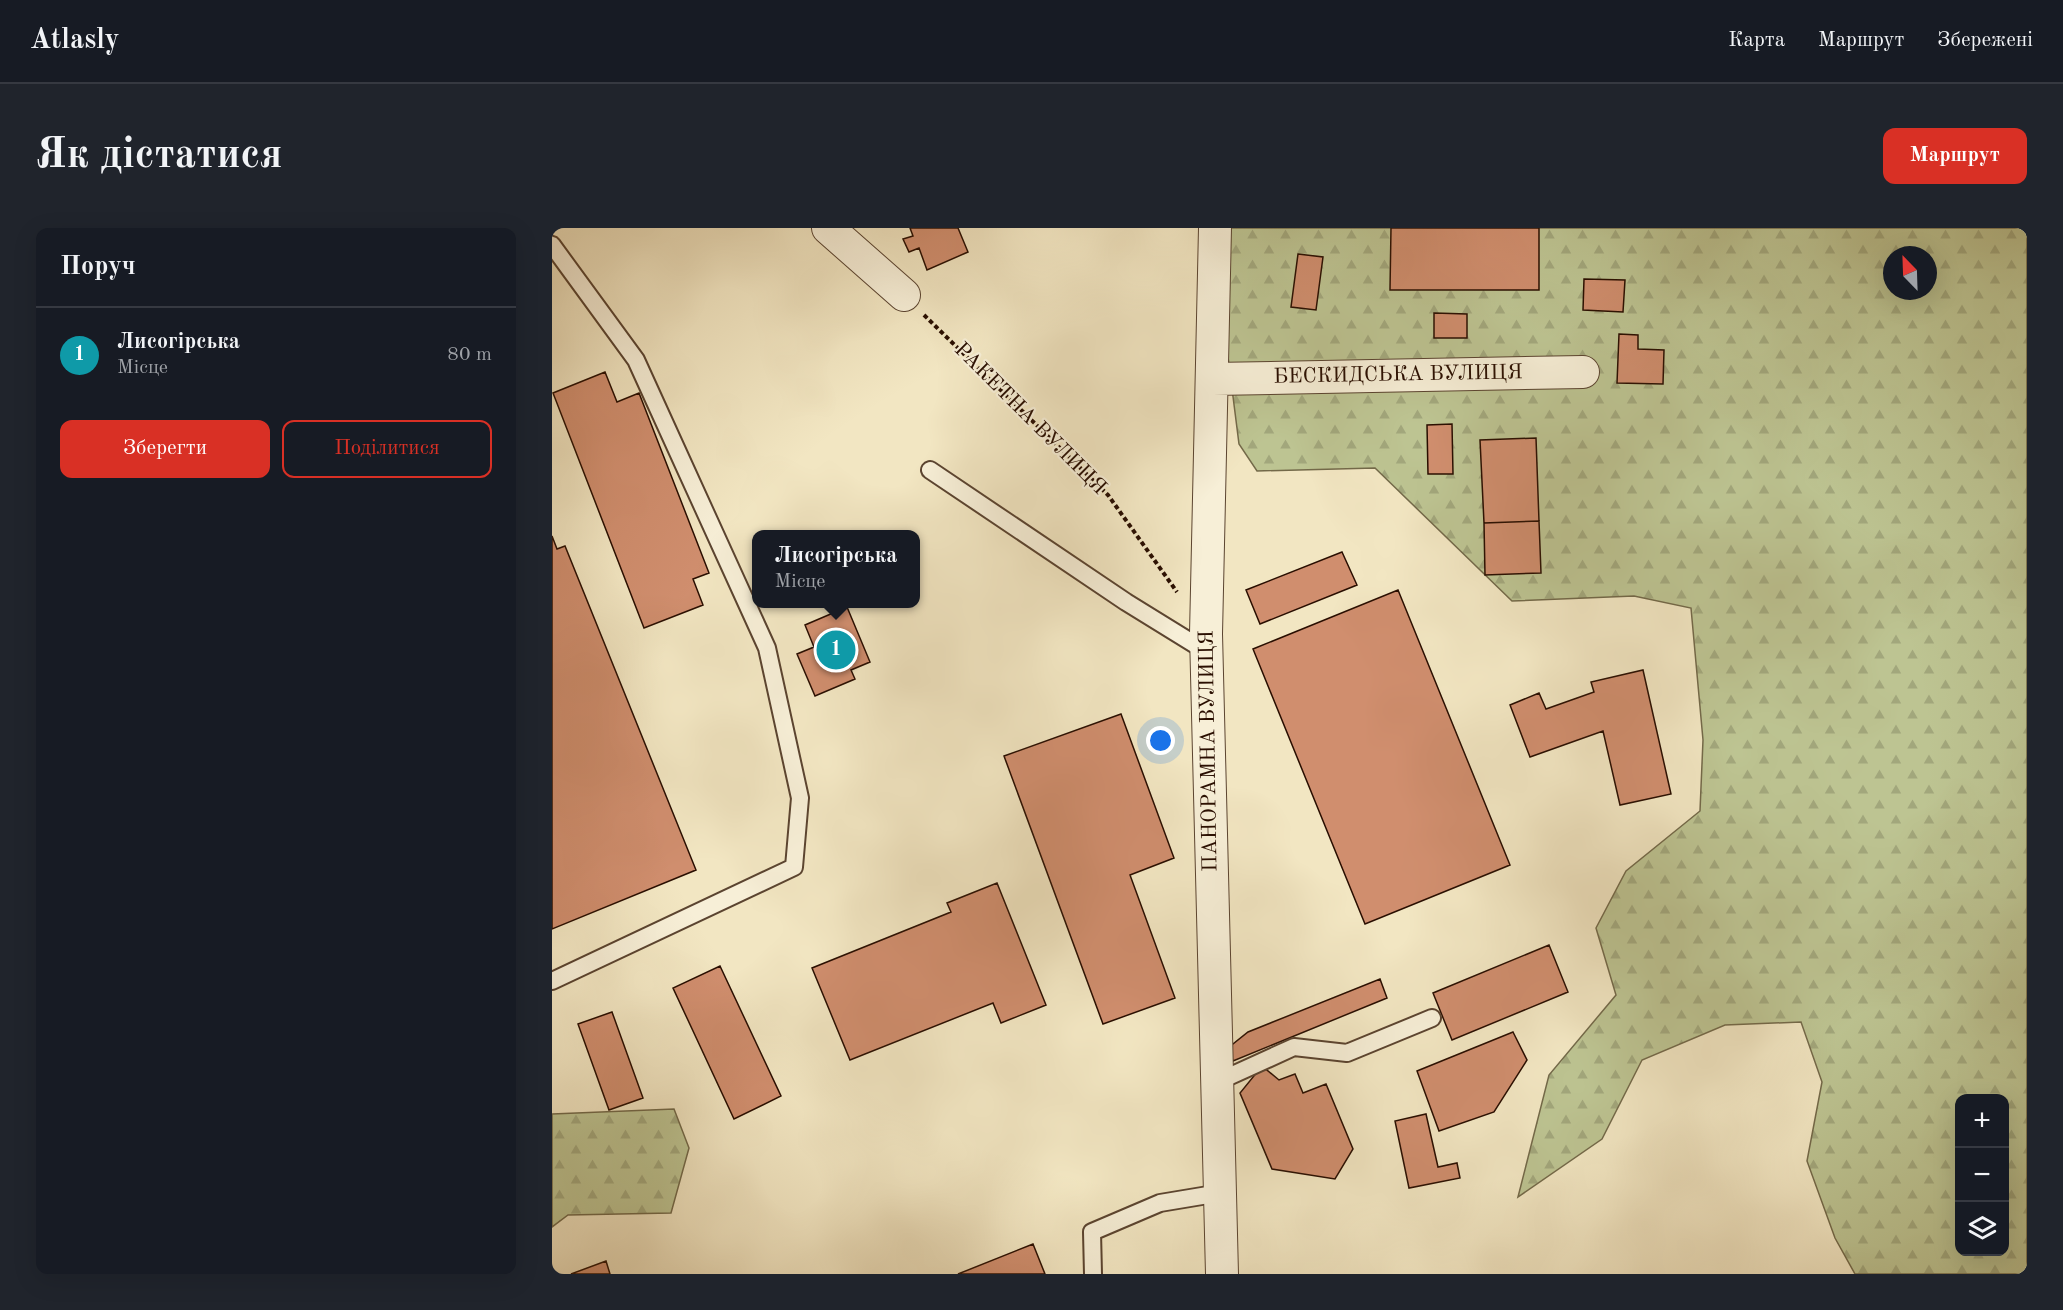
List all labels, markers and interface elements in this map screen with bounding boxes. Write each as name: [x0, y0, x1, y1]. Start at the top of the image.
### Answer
text: Atlasly: [30, 27, 120, 55]
text: Карта: [1728, 30, 1785, 51]
text: Маршрут: [1818, 30, 1904, 51]
text: Збережені: [1937, 30, 2033, 51]
button: Маршрут: [1883, 128, 2027, 184]
text: Як дістатися: [36, 135, 283, 177]
north arrow: [1883, 246, 1937, 300]
text: Поруч: [60, 254, 136, 280]
text: Лисогірська: [117, 331, 240, 353]
street label: РАКЕТНА ВУЛИЦЯ: [950, 339, 1110, 499]
text: 1: [74, 345, 85, 365]
text: 80 m: [447, 345, 492, 365]
text: Місце: [117, 358, 168, 378]
street label: БЕСКИДСЬКА ВУЛИЦЯ: [1273, 362, 1523, 388]
button: Зберегти: [60, 420, 270, 478]
button: Поділитися: [282, 420, 492, 478]
popup: [752, 530, 920, 608]
text: Лисогірська: [774, 545, 898, 567]
text: Місце: [774, 572, 826, 592]
pin: 1: [816, 628, 856, 672]
street label: ПАНОРАМНА ВУЛИЦЯ: [1196, 630, 1222, 872]
your location: [1146, 726, 1175, 755]
map controls: [1955, 1094, 2009, 1256]
button: +: [1955, 1094, 2009, 1148]
button: −: [1955, 1148, 2009, 1202]
button: layers: [1955, 1202, 2009, 1256]

